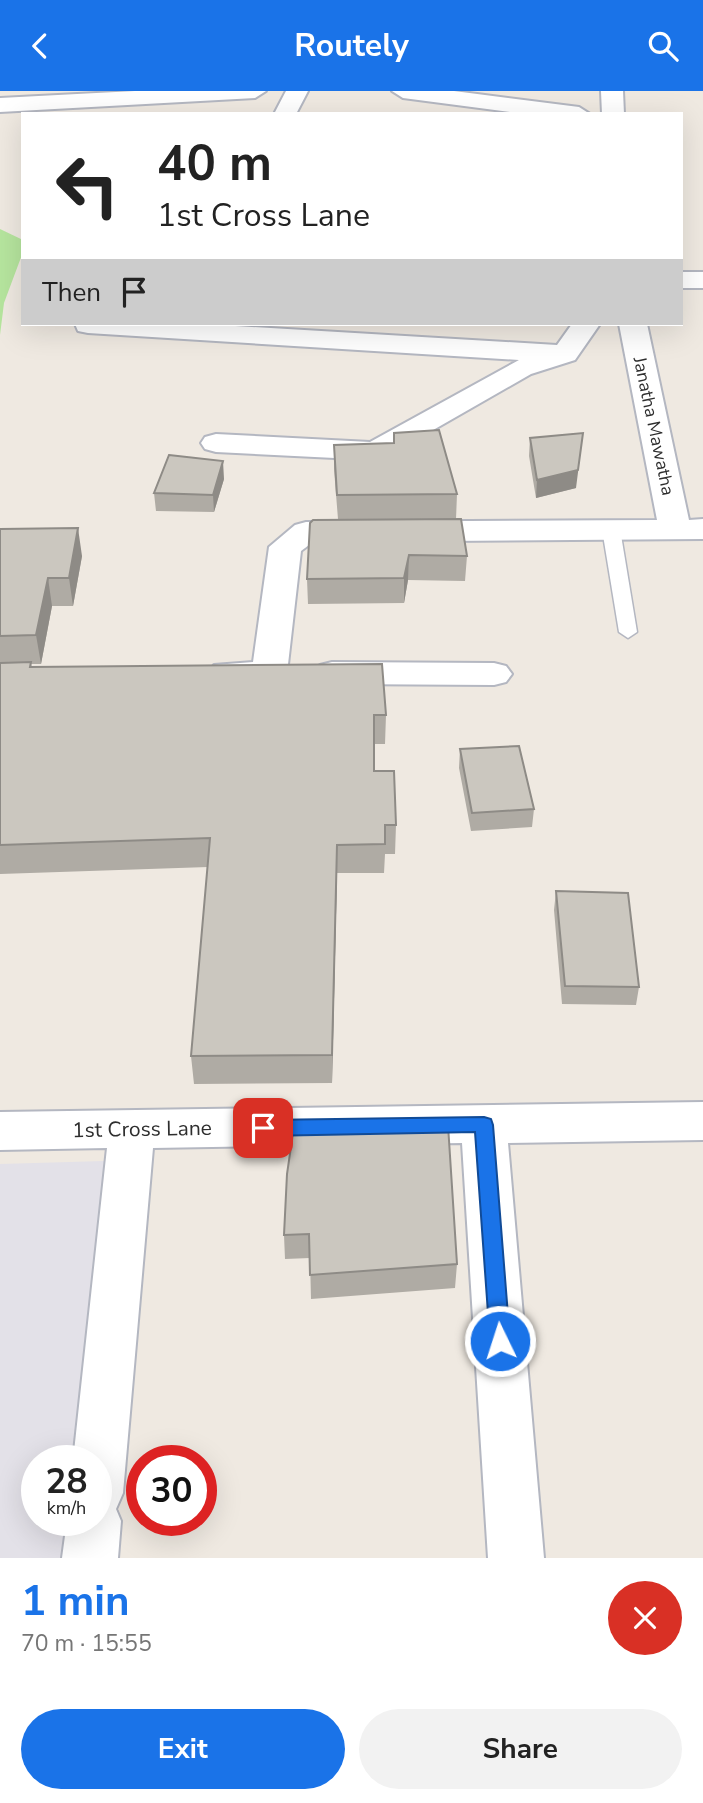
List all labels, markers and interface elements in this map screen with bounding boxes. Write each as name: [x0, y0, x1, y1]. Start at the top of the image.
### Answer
text: Routely: [294, 24, 409, 67]
icon: back: [21, 27, 59, 65]
icon: search: [644, 27, 682, 65]
text: 40 m: [157, 130, 272, 197]
icon: left: [42, 140, 133, 231]
text: 1st Cross Lane: [157, 194, 370, 237]
icon: arrive: [115, 273, 153, 311]
text: Then: [42, 275, 101, 310]
street label: Janatha Mawatha: [627, 353, 680, 498]
pin: [233, 1098, 293, 1158]
icon: arrive: [244, 1109, 282, 1147]
street label: 1st Cross Lane: [72, 1114, 212, 1144]
position arrow: [463, 1304, 537, 1378]
speed limit sign: 30: [126, 1445, 217, 1536]
text: 28: [45, 1458, 88, 1505]
text: km/h: [47, 1496, 86, 1520]
text: 1 min: [21, 1573, 130, 1630]
button: close: [608, 1581, 682, 1655]
text: 70 m · 15:55: [21, 1628, 152, 1659]
button: Exit: [21, 1709, 345, 1789]
button: Share: [359, 1709, 682, 1789]

